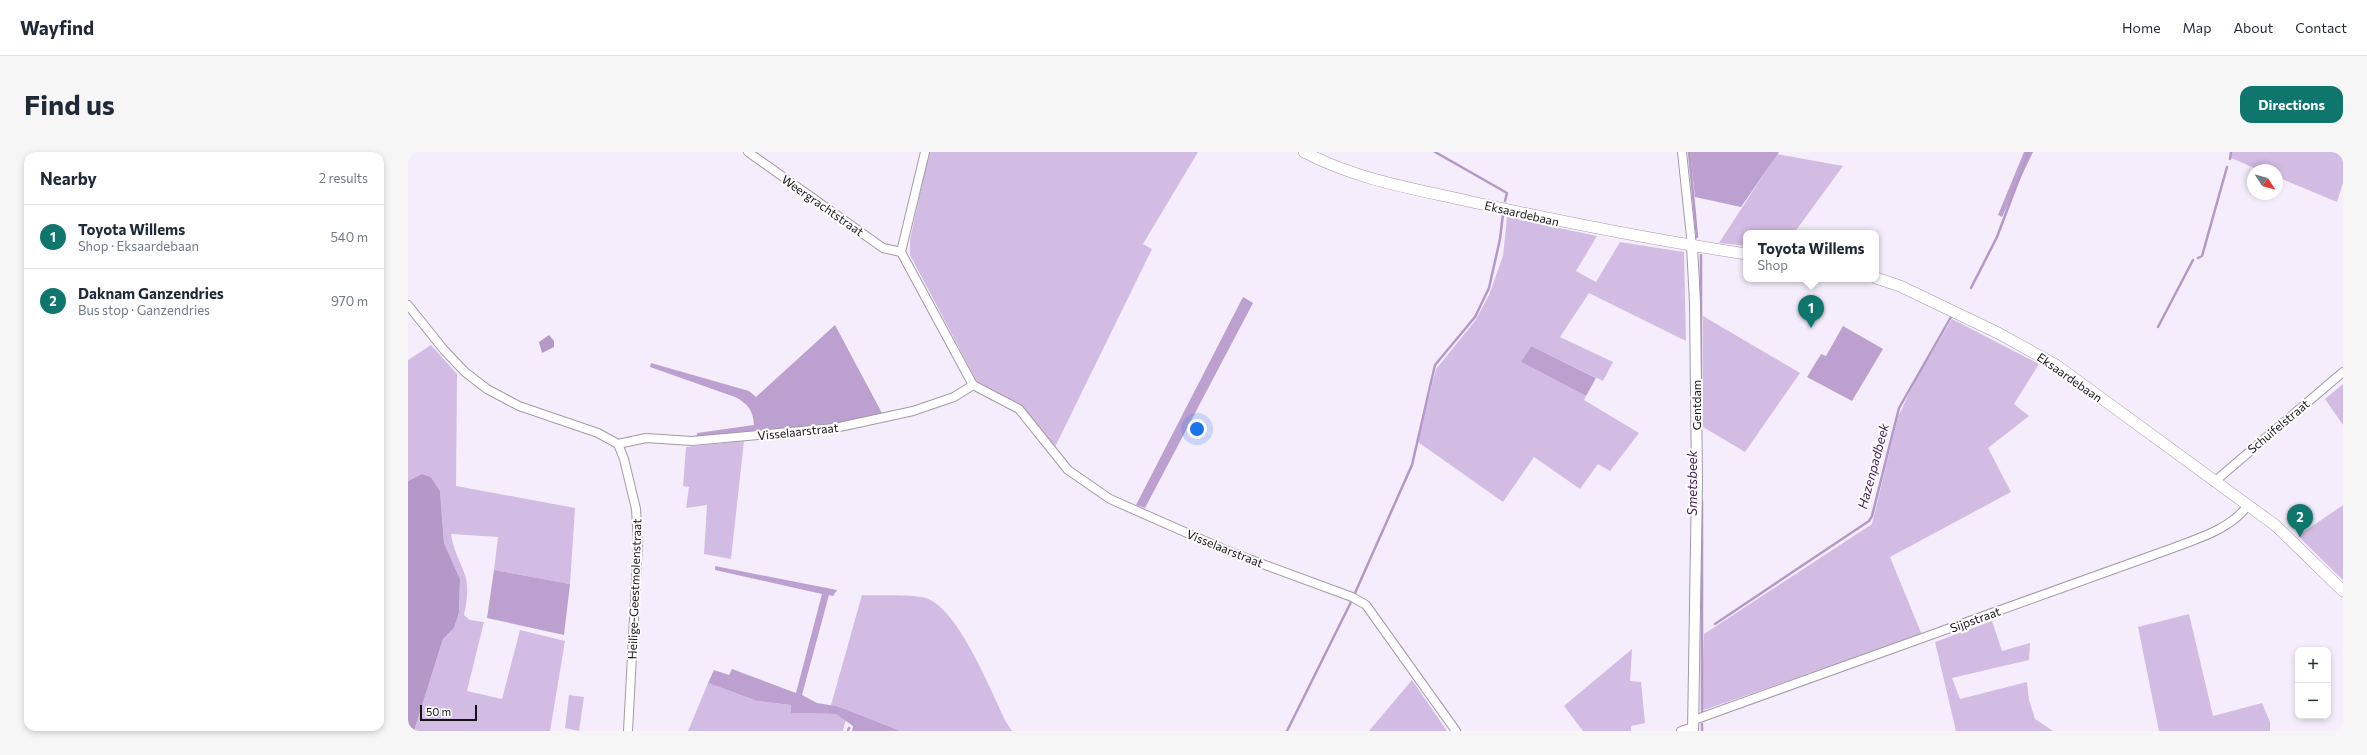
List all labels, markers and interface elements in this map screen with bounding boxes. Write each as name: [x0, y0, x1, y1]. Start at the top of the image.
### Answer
text: Wayfind: [20, 16, 94, 39]
text: Home: [2122, 19, 2161, 36]
text: Map: [2183, 19, 2211, 36]
text: About: [2233, 19, 2273, 36]
text: Contact: [2295, 19, 2347, 36]
button: Directions: [2240, 86, 2343, 123]
text: Find us: [24, 87, 115, 121]
north arrow: [2247, 164, 2283, 200]
text: Nearby: [40, 168, 97, 189]
text: 2 results: [319, 170, 368, 186]
street label: Weergrachtstraat: [779, 172, 867, 238]
street label: Eksaardebaan: [1483, 198, 1561, 228]
text: Toyota Willems: [78, 220, 185, 238]
text: 1: [50, 229, 56, 245]
text: 540 m: [330, 229, 368, 245]
popup: [1743, 230, 1879, 282]
text: Shop · Eksaardebaan: [78, 238, 199, 254]
text: Toyota Willems: [1757, 239, 1865, 257]
text: Shop: [1757, 257, 1788, 273]
text: Daknam Ganzendries: [78, 284, 224, 302]
text: 2: [49, 293, 57, 309]
text: 970 m: [331, 293, 368, 309]
pin: 1: [1798, 295, 1824, 328]
text: Bus stop · Ganzendries: [78, 302, 210, 318]
street label: Eksaardebaan: [2035, 349, 2105, 405]
street label: Gentdam: [1689, 380, 1703, 430]
street label: Schuifelstraat: [2244, 396, 2312, 456]
your location: [1187, 419, 1207, 439]
street label: Visselaarstraat: [757, 420, 839, 442]
water label: Hazenpadbeek: [1854, 421, 1892, 510]
water label: Smetsbeek: [1684, 449, 1700, 516]
pin: 2: [2287, 504, 2313, 537]
street label: Heilige-Geestmolenstraat: [625, 518, 643, 659]
street label: Visselaarstraat: [1185, 526, 1265, 570]
street label: Sijpstraat: [1948, 603, 2002, 635]
map controls: [2295, 647, 2331, 719]
button: +: [2295, 647, 2331, 683]
button: −: [2295, 683, 2331, 719]
scale bar: [420, 703, 477, 722]
text: 50 m: [426, 705, 451, 718]

